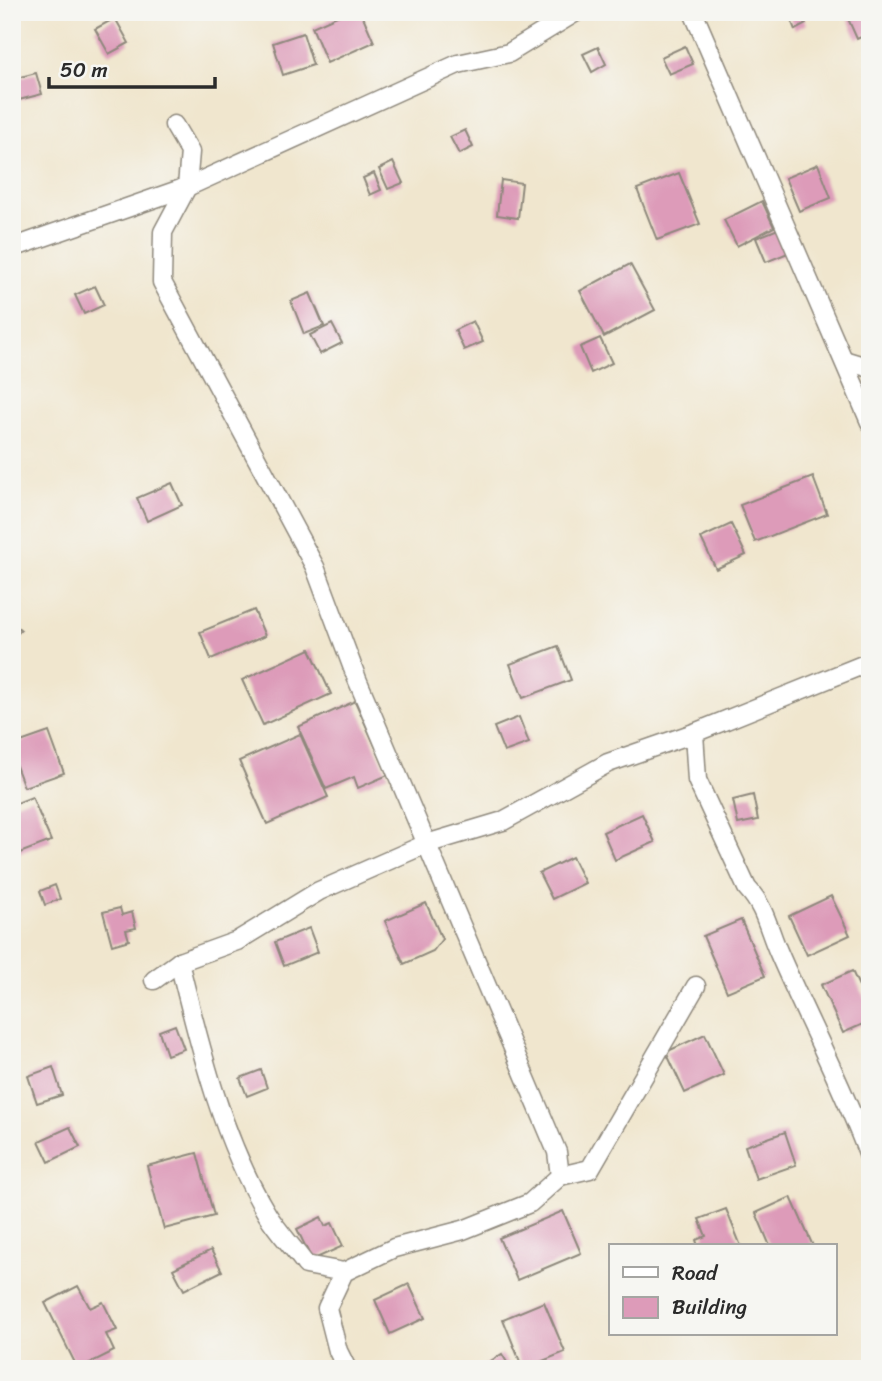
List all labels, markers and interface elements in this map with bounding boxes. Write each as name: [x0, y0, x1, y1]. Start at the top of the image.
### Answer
scale bar: [49, 46, 215, 90]
text: 50 m: [60, 51, 108, 89]
legend: [609, 1244, 836, 1336]
text: Road: [672, 1254, 719, 1292]
text: Building: [672, 1288, 748, 1326]

